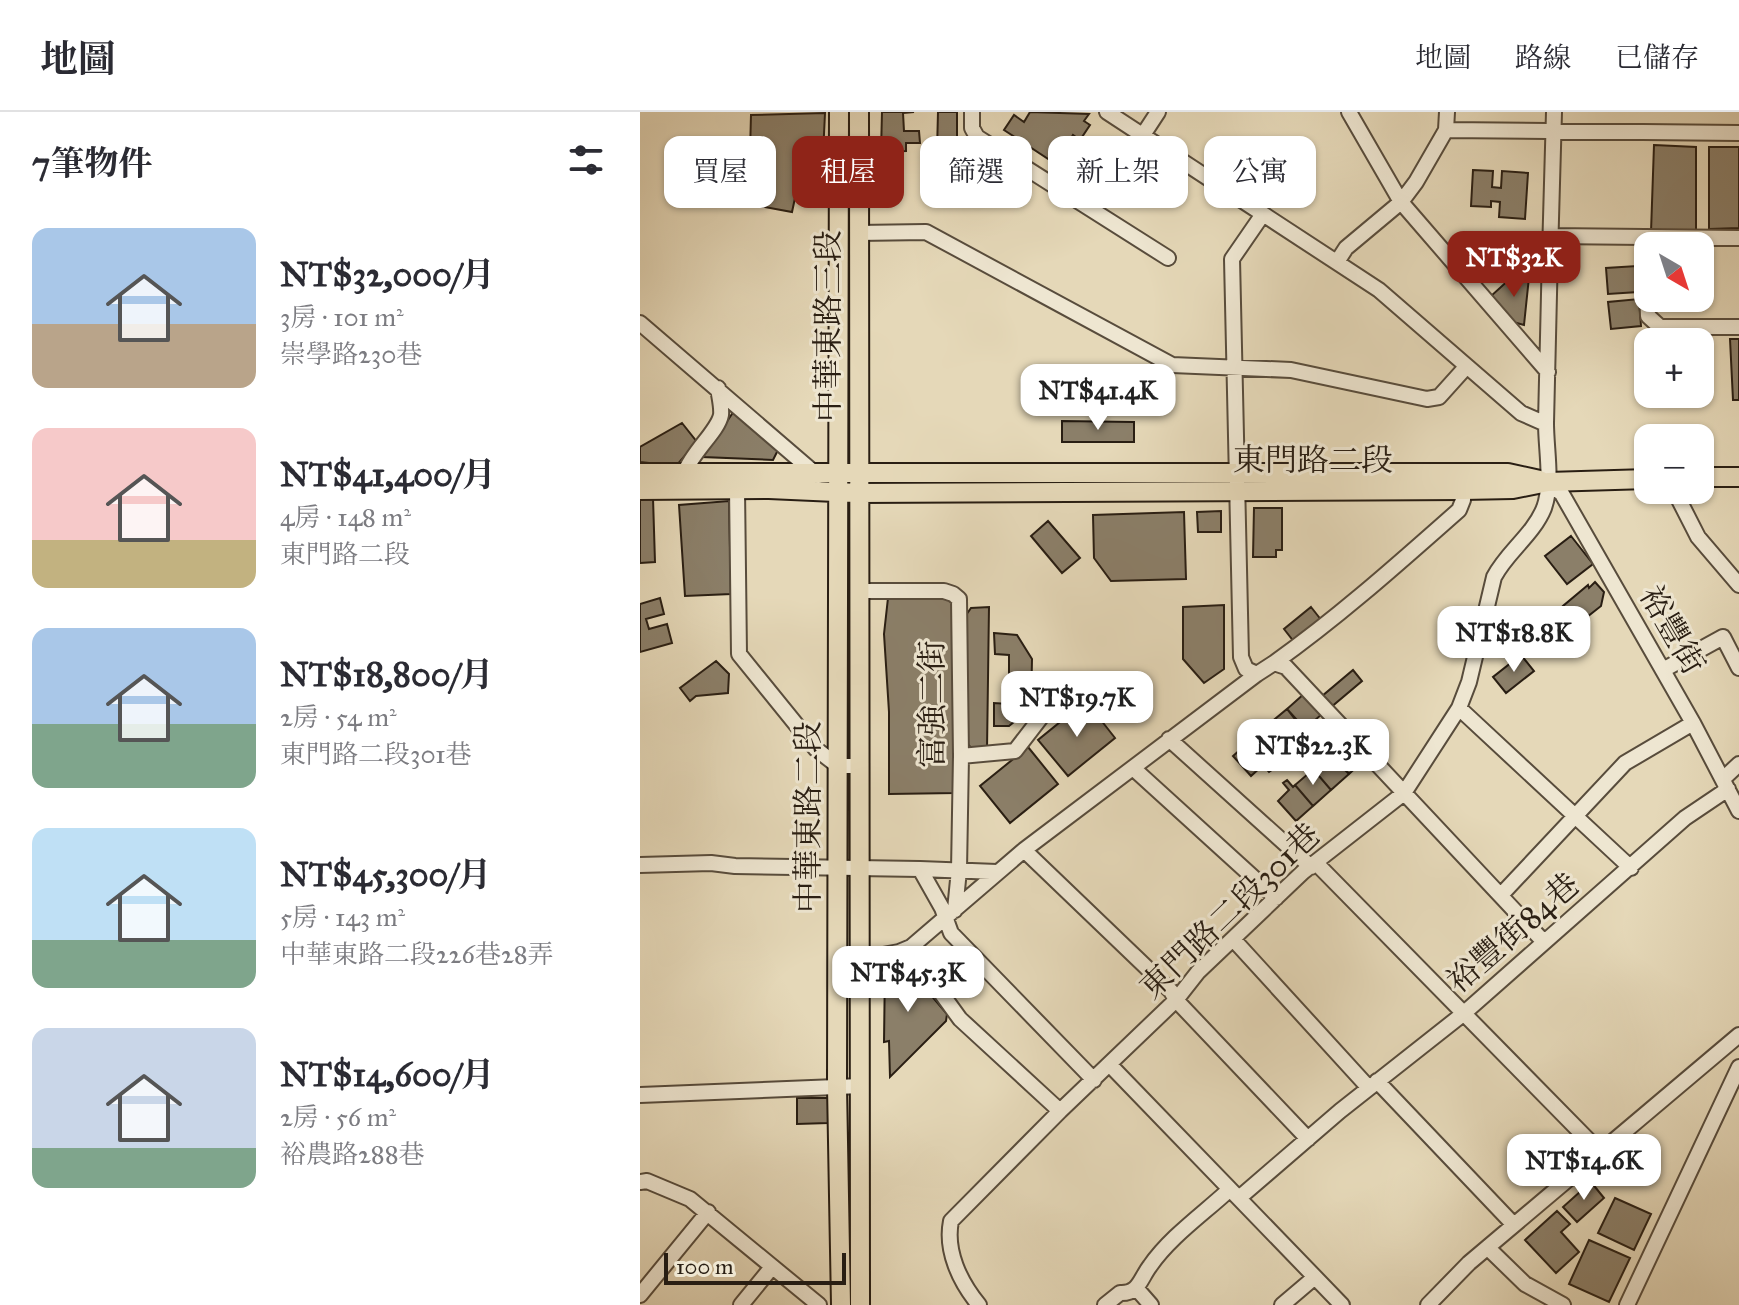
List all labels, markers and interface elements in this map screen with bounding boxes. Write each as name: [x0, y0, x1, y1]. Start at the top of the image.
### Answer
text: 地圖: [40, 36, 116, 82]
text: 地圖: [1415, 40, 1471, 75]
text: 路線: [1515, 40, 1571, 75]
text: 已儲存: [1615, 40, 1699, 75]
chip: 買屋: [664, 136, 776, 208]
chip: 租屋: [792, 136, 904, 208]
chip: 篩選: [920, 136, 1032, 208]
chip: 新上架: [1048, 136, 1188, 208]
chip: 公寓: [1204, 136, 1316, 208]
icon: filters: [564, 138, 608, 182]
text: 7筆物件: [32, 143, 152, 184]
street label: 中華東路三段: [809, 230, 848, 422]
pin: NT$32K: [1449, 231, 1579, 299]
north arrow: [1634, 232, 1714, 312]
map controls: [1634, 232, 1714, 504]
text: NT$32K: [1465, 241, 1563, 273]
text: NT$32,000/月: [280, 254, 495, 295]
icon: home: [96, 260, 192, 356]
text: 3房 · 101 m²: [280, 301, 404, 333]
button: +: [1634, 328, 1714, 408]
text: 崇學路230巷: [280, 338, 422, 370]
pin: NT$41.4K: [1015, 364, 1181, 432]
text: NT$41.4K: [1039, 374, 1157, 406]
button: −: [1634, 424, 1714, 504]
street label: 東門路二段: [1233, 441, 1393, 480]
text: NT$41,400/月: [280, 454, 496, 495]
icon: home: [96, 460, 192, 556]
text: 4房 · 148 m²: [280, 501, 411, 533]
text: 東門路二段: [280, 538, 410, 570]
street label: 裕豐街: [1631, 579, 1713, 681]
pin: NT$18.8K: [1431, 606, 1597, 674]
text: NT$18.8K: [1455, 616, 1573, 648]
street label: 富強二街: [913, 640, 952, 768]
text: NT$18,800/月: [280, 654, 494, 695]
icon: home: [96, 660, 192, 756]
pin: NT$19.7K: [994, 671, 1160, 739]
text: NT$19.7K: [1019, 681, 1135, 713]
text: 2房 · 54 m²: [280, 701, 397, 733]
pin: NT$22.3K: [1230, 719, 1396, 787]
street label: 中華東路二段: [789, 721, 828, 913]
text: NT$22.3K: [1255, 729, 1371, 761]
text: 東門路二段301巷: [280, 738, 472, 770]
street label: 東門路二段301巷: [1132, 815, 1328, 1007]
text: NT$45,300/月: [280, 854, 492, 895]
icon: home: [96, 860, 192, 956]
street label: 裕豐街84巷: [1439, 865, 1587, 1001]
text: 5房 · 143 m²: [280, 901, 405, 933]
text: 中華東路二段226巷28弄: [280, 938, 554, 970]
pin: NT$45.3K: [825, 946, 991, 1014]
text: NT$45.3K: [850, 956, 966, 988]
text: NT$14,600/月: [280, 1054, 495, 1095]
icon: home: [96, 1060, 192, 1156]
text: 2房 · 56 m²: [280, 1101, 396, 1133]
pin: NT$14.6K: [1501, 1134, 1667, 1202]
text: 裕農路288巷: [280, 1138, 424, 1170]
text: NT$14.6K: [1525, 1144, 1643, 1176]
scale bar: [664, 1249, 846, 1285]
text: 100 m: [676, 1253, 733, 1280]

